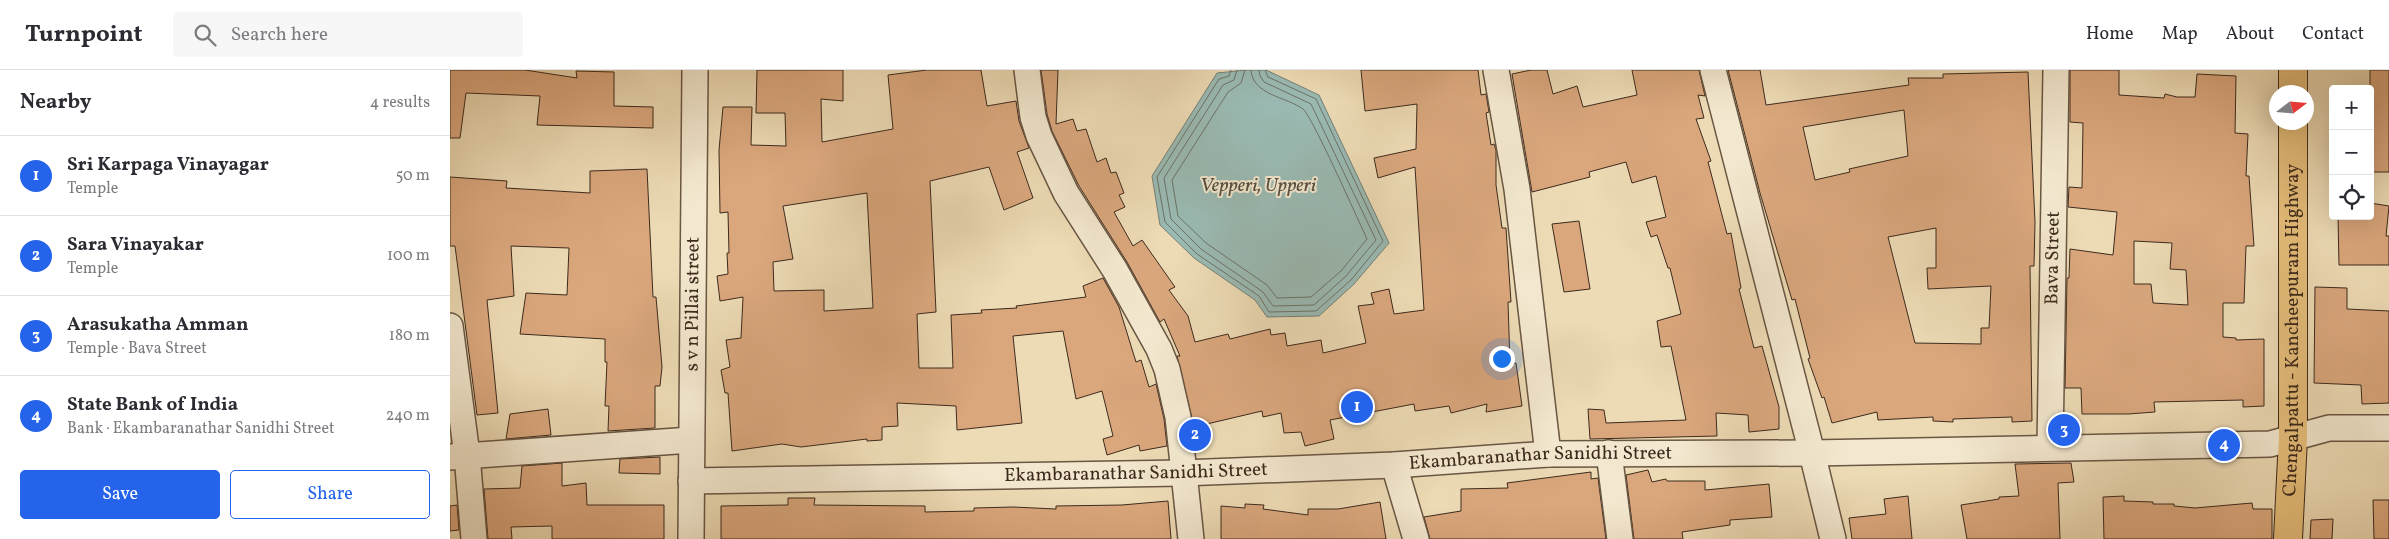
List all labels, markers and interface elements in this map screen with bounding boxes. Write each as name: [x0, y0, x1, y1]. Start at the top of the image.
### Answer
search box: [173, 12, 523, 57]
text: Turnpoint: [25, 18, 143, 52]
icon: search: [191, 21, 219, 49]
text: Search here: [231, 22, 328, 48]
text: Home: [2086, 22, 2134, 47]
text: Map: [2162, 22, 2198, 47]
text: About: [2226, 22, 2274, 47]
text: Contact: [2302, 22, 2364, 47]
north arrow: [2269, 85, 2314, 130]
map controls: [2329, 85, 2374, 220]
button: +: [2329, 85, 2374, 130]
text: Nearby: [20, 88, 91, 117]
text: 4 results: [370, 92, 430, 114]
button: −: [2329, 130, 2374, 175]
text: Sri Karpaga Vinayagar: [67, 152, 269, 178]
street label: Chengalpattu - Kancheepuram Highway: [2277, 164, 2306, 497]
text: 1: [33, 165, 39, 187]
text: 50 m: [396, 165, 430, 187]
water label: Vepperi, Upperi: [1200, 172, 1317, 200]
button: locate: [2329, 175, 2374, 220]
text: Temple: [67, 178, 118, 200]
street label: Bava Street: [2039, 211, 2067, 305]
text: Sara Vinayakar: [67, 232, 204, 258]
street label: s v n Pillai street: [679, 236, 707, 371]
text: 2: [32, 245, 40, 267]
text: 100 m: [387, 245, 430, 267]
text: Temple: [67, 258, 118, 280]
text: Arasukatha Amman: [67, 312, 249, 338]
text: 3: [32, 325, 40, 347]
text: 180 m: [389, 325, 430, 347]
text: Temple · Bava Street: [67, 338, 207, 360]
your location: [1489, 346, 1515, 372]
pin: 1: [1341, 388, 1373, 426]
text: State Bank of India: [67, 392, 238, 418]
text: 4: [31, 405, 41, 427]
text: 240 m: [386, 405, 430, 427]
pin: 3: [2048, 411, 2080, 449]
pin: 2: [1179, 416, 1211, 454]
text: Bank · Ekambaranathar Sanidhi Street: [67, 418, 335, 440]
pin: 4: [2208, 426, 2240, 464]
street label: Ekambaranathar Sanidhi Street: [1408, 441, 1673, 477]
street label: Ekambaranathar Sanidhi Street: [1004, 457, 1269, 489]
button: Save: [20, 470, 220, 519]
button: Share: [230, 470, 430, 519]

